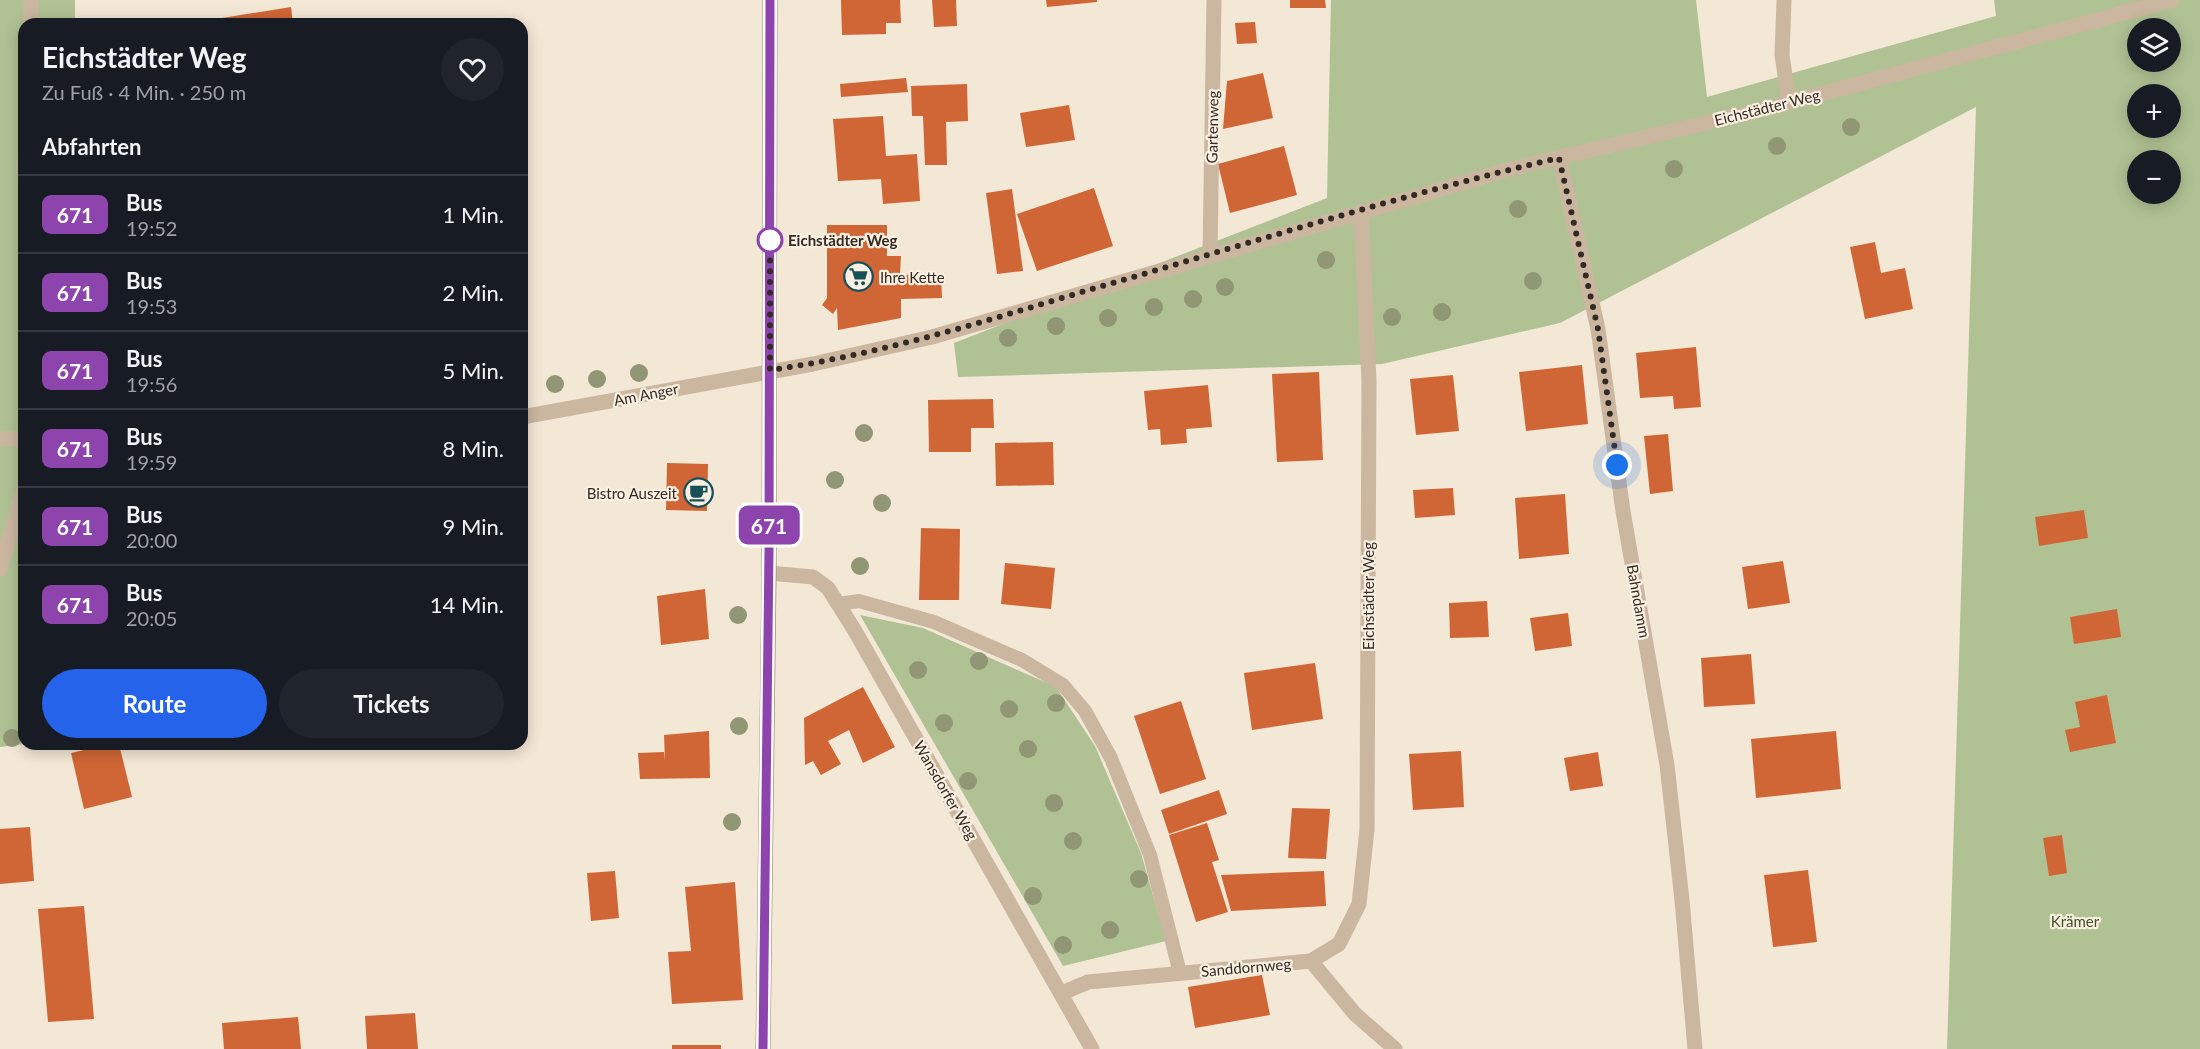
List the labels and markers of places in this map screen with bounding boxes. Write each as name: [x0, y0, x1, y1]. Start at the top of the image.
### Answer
marker: Eichstädter Weg: [757, 227, 783, 253]
place label: Eichstädter Weg: [788, 231, 898, 249]
supermarket icon: Ihre Kette: [843, 261, 875, 293]
place label: Ihre Kette: [880, 268, 945, 286]
cafe icon: Bistro Auszeit: [682, 477, 714, 509]
place label: Bistro Auszeit: [587, 484, 678, 502]

